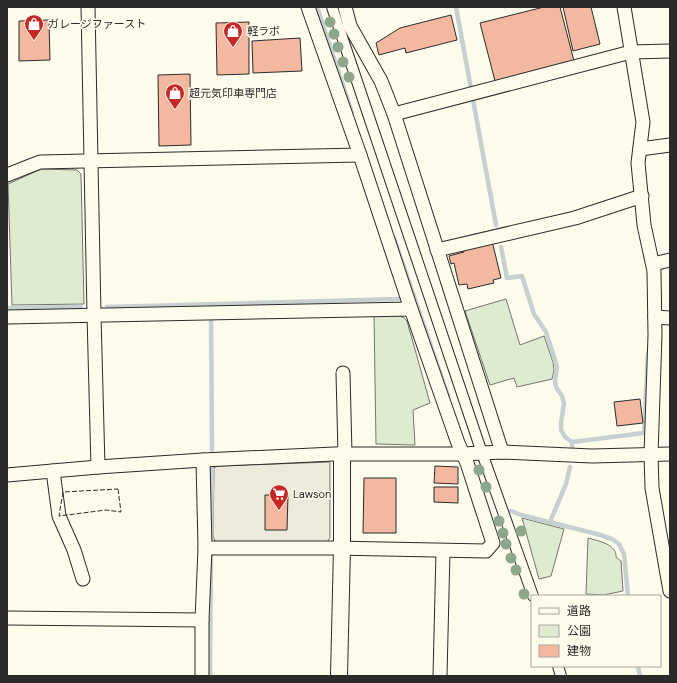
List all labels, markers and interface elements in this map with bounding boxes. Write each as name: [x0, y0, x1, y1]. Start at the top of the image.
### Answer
shop icon: ガレージファースト: [23, 13, 45, 41]
place label: ガレージファースト: [48, 17, 146, 31]
shop icon: 軽ラボ: [222, 20, 244, 48]
place label: 軽ラボ: [247, 24, 280, 38]
shop icon: 超元気印車専門店: [164, 82, 186, 110]
place label: 超元気印車専門店: [189, 86, 277, 100]
supermarket icon: Lawson: [268, 483, 290, 511]
place label: Lawson: [293, 487, 331, 501]
legend: [531, 595, 661, 667]
text: 道路: [567, 603, 591, 619]
text: 公園: [567, 623, 591, 639]
text: 建物: [567, 643, 591, 659]

